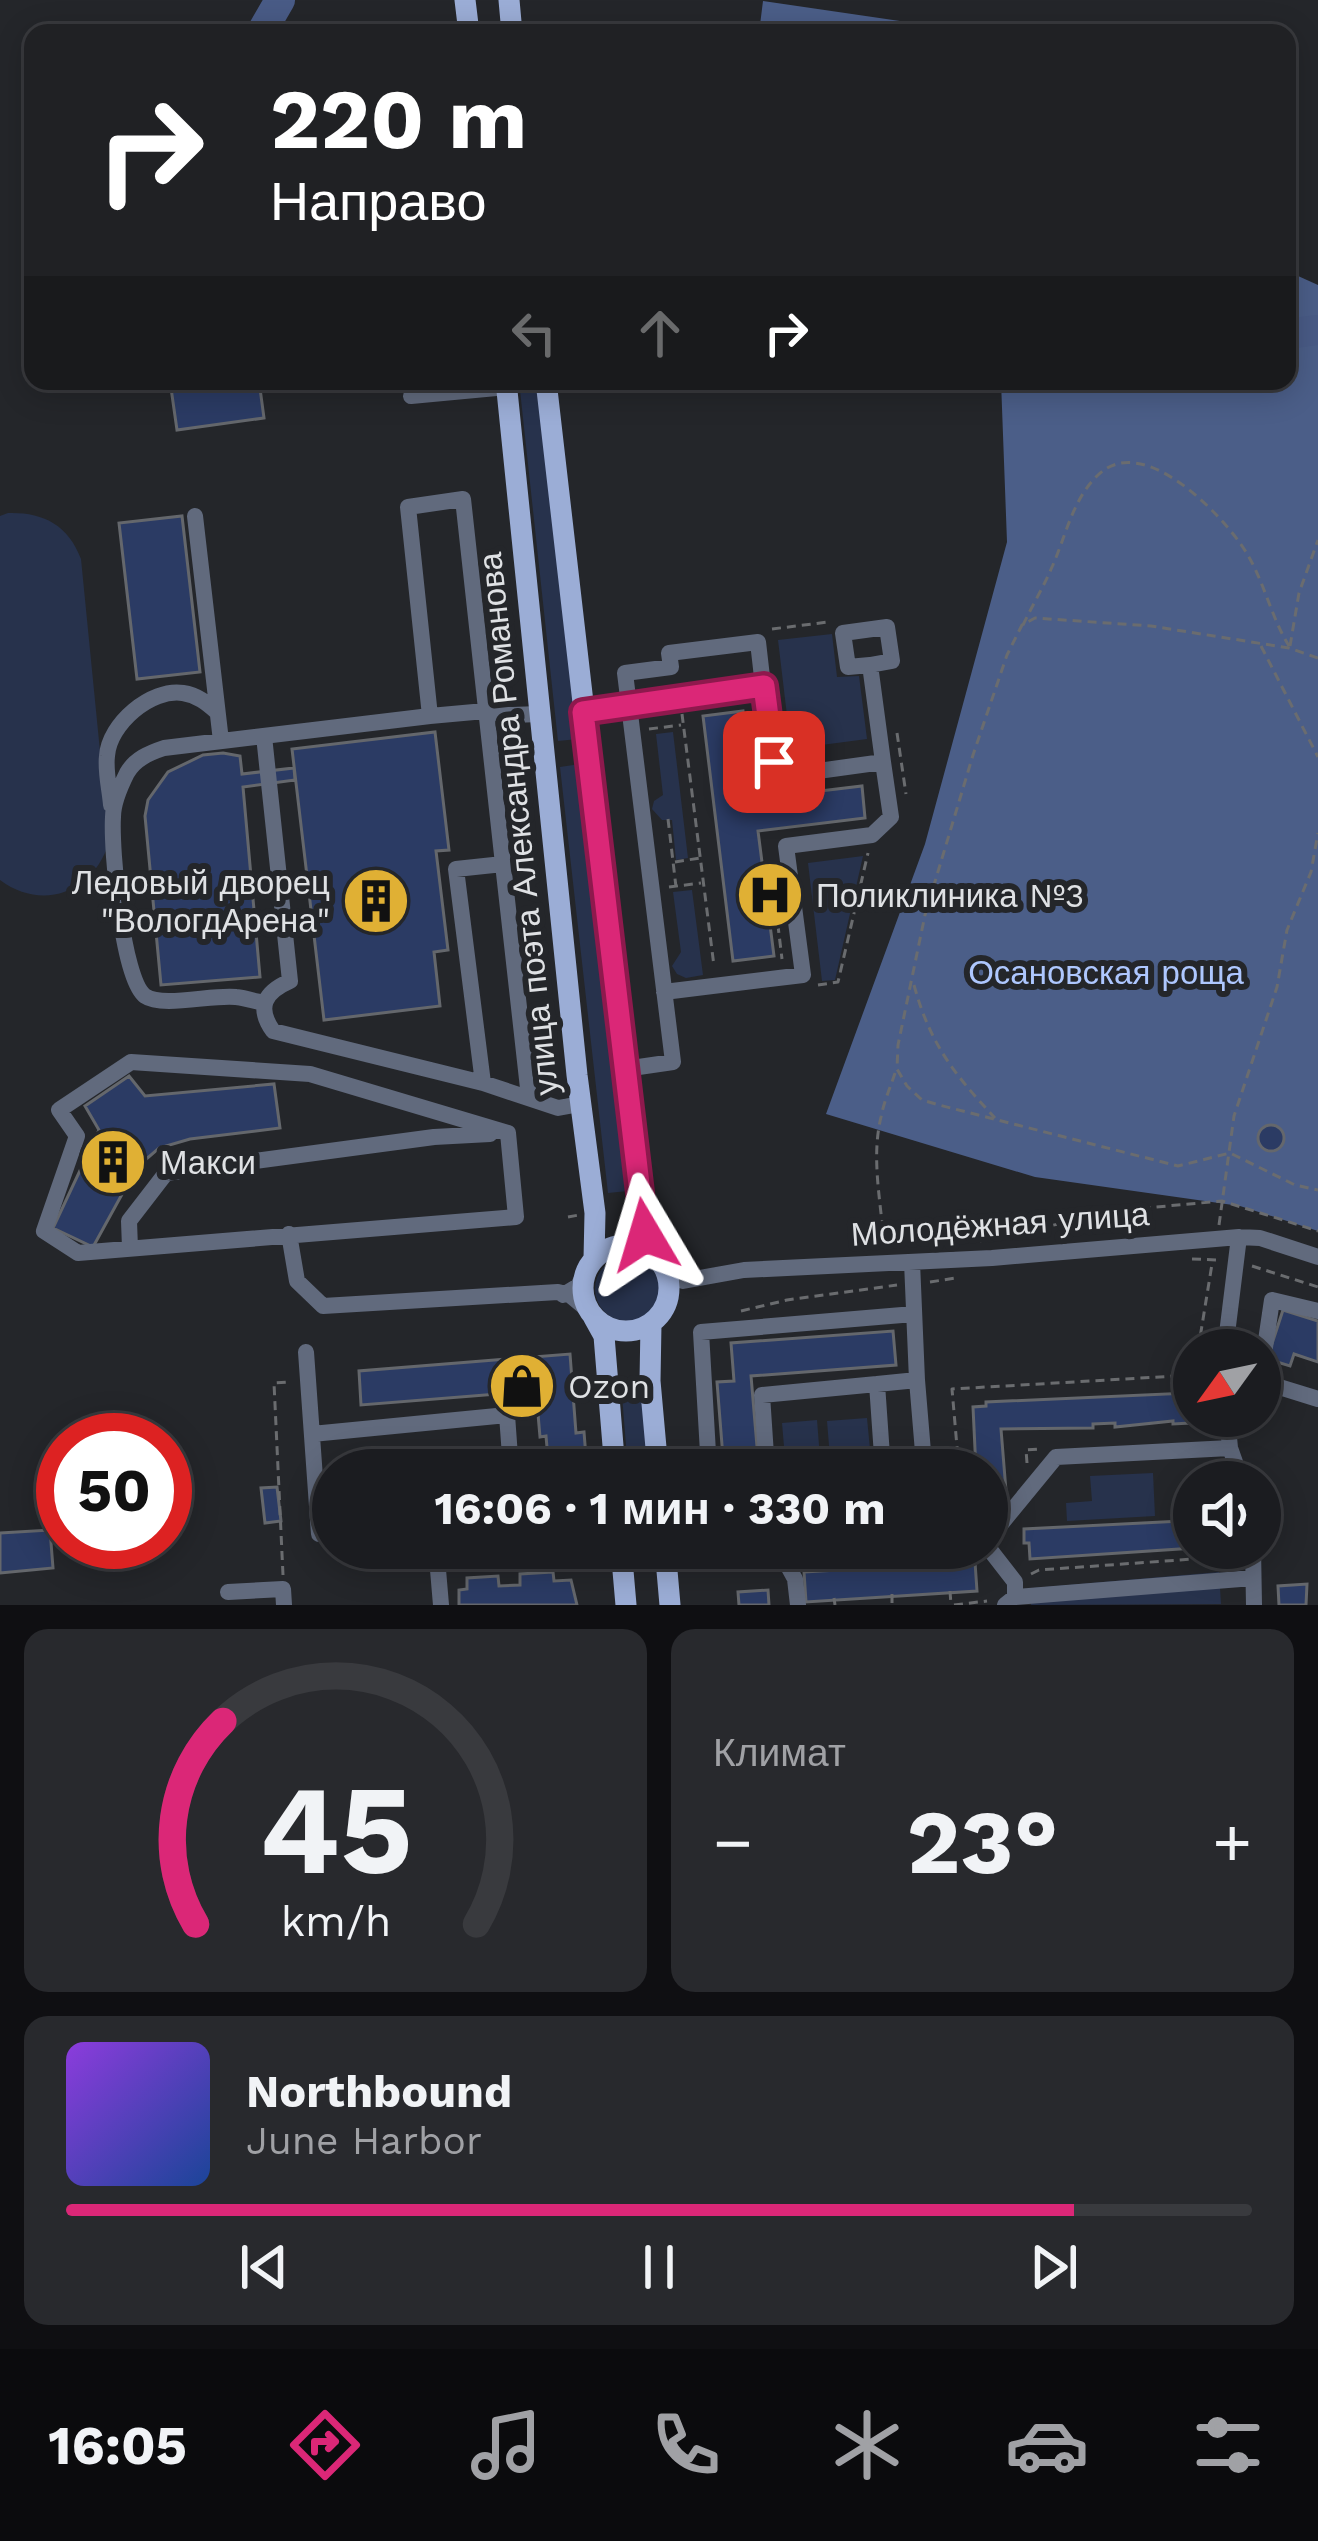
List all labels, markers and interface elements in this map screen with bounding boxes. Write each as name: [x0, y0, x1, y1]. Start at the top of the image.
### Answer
text: 220 m: [270, 70, 527, 168]
icon: right: [72, 72, 228, 228]
text: Направо: [270, 170, 486, 233]
icon: left: [501, 300, 567, 366]
icon: ahead: [627, 300, 693, 366]
icon: right: [753, 300, 819, 366]
street label: улица поэта Александра Романова: [470, 550, 566, 1097]
pin: [723, 711, 825, 813]
icon: arrive: [741, 729, 807, 795]
hospital icon: Поликлиника №3: [735, 860, 805, 930]
place label: Ледовый дворец "ВологдАрена": [72, 863, 330, 940]
building icon: Ледовый дворец "ВологдАрена": [341, 866, 411, 936]
place label: Поликлиника №3: [816, 876, 1084, 915]
park label: Осановская роща: [968, 953, 1244, 992]
building icon: Макси: [78, 1127, 148, 1197]
place label: Макси: [160, 1143, 256, 1182]
position arrow: [582, 1172, 708, 1298]
street label: Молодёжная улица: [850, 1194, 1151, 1254]
north arrow: [1173, 1329, 1281, 1437]
map controls: [1173, 1329, 1281, 1569]
shop icon: Ozon: [487, 1351, 557, 1421]
place label: Ozon: [568, 1367, 650, 1406]
speed limit sign: 50: [36, 1413, 192, 1569]
button: sound: [1173, 1461, 1281, 1569]
text: 16:06 · 1 мин · 330 m: [434, 1482, 886, 1535]
text: Климат: [713, 1730, 846, 1775]
text: 45: [259, 1757, 412, 1903]
text: 23°: [907, 1789, 1058, 1895]
text: −: [713, 1804, 753, 1881]
text: +: [1212, 1804, 1252, 1881]
text: km/h: [280, 1895, 391, 1945]
text: Northbound: [246, 2065, 512, 2118]
text: June Harbor: [246, 2118, 482, 2163]
icon: previous: [231, 2234, 297, 2300]
icon: pause: [626, 2234, 692, 2300]
icon: next: [1021, 2234, 1087, 2300]
icon: directions: [283, 2403, 367, 2487]
icon: music: [464, 2403, 548, 2487]
icon: phone: [644, 2403, 728, 2487]
icon: climate: [825, 2403, 909, 2487]
icon: car: [1005, 2403, 1089, 2487]
icon: filters: [1186, 2403, 1270, 2487]
text: 16:05: [48, 2414, 187, 2477]

